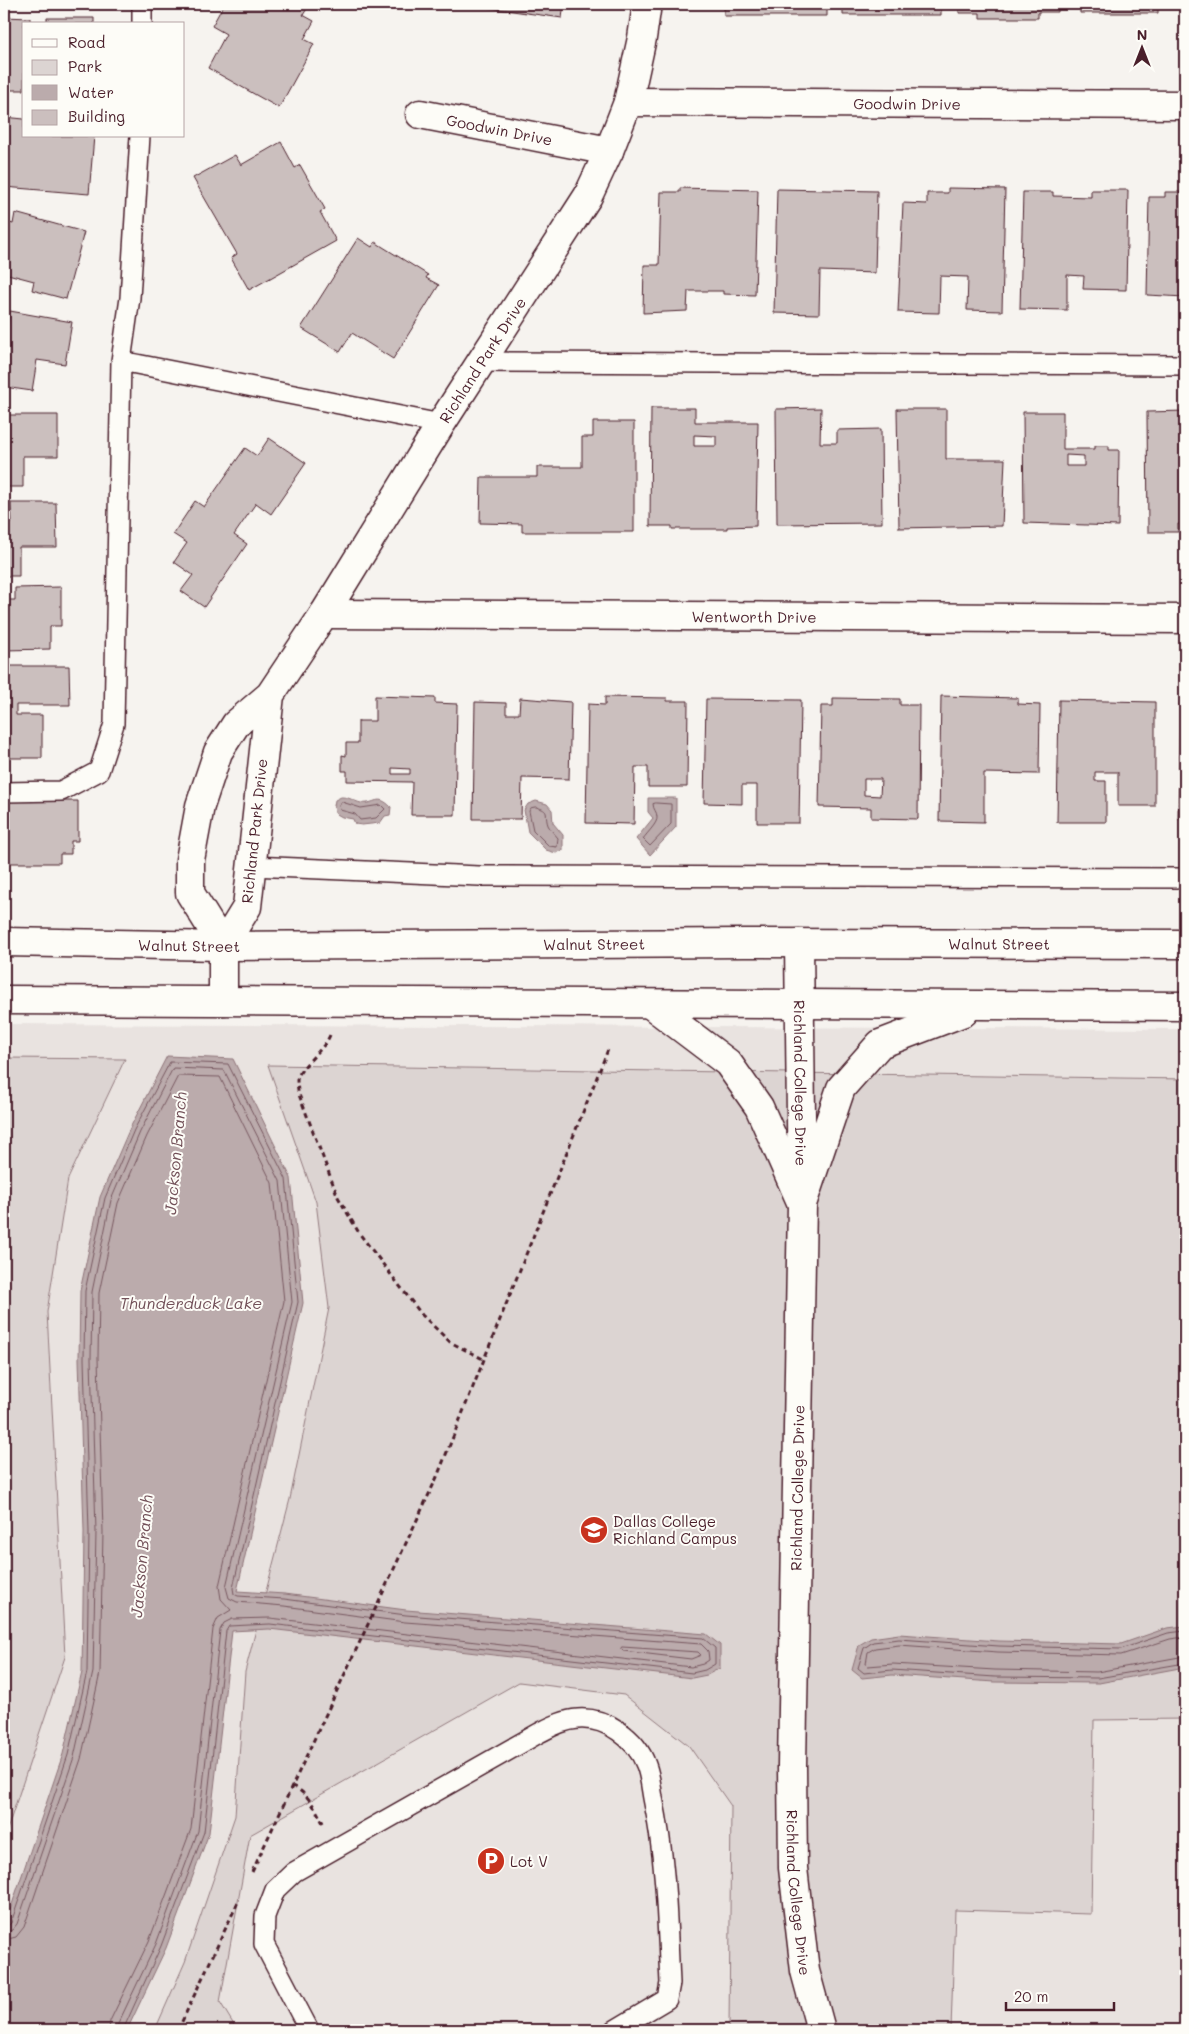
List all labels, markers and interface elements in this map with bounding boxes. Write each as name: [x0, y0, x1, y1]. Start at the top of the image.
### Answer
legend: [22, 22, 185, 138]
north arrow: [1116, 22, 1166, 72]
text: N: [1137, 25, 1147, 44]
text: Road: [68, 32, 105, 52]
text: Park: [68, 56, 102, 76]
text: Water: [68, 82, 114, 102]
street label: Goodwin Drive: [853, 93, 961, 114]
text: Building: [68, 106, 125, 126]
street label: Goodwin Drive: [445, 109, 554, 150]
street label: Richland Park Drive: [434, 293, 530, 427]
street label: Wentworth Drive: [691, 606, 817, 627]
street label: Richland Park Drive: [236, 758, 272, 904]
street label: Walnut Street: [948, 933, 1050, 954]
street label: Walnut Street: [138, 934, 240, 956]
street label: Walnut Street: [543, 934, 645, 954]
street label: Richland College Drive: [790, 1000, 812, 1166]
water label: Jackson Branch: [159, 1091, 191, 1215]
water label: Thunderduck Lake: [120, 1292, 262, 1313]
street label: Richland College Drive: [786, 1405, 808, 1571]
water label: Jackson Branch: [125, 1494, 157, 1618]
place label: Dallas College Richland Campus: [613, 1511, 737, 1548]
school or university icon: Dallas College Richland Campus: [579, 1515, 609, 1545]
street label: Richland College Drive: [782, 1810, 815, 1976]
parking icon: Lot V: [476, 1846, 506, 1876]
place label: Lot V: [510, 1851, 548, 1871]
scale bar: [1006, 1979, 1114, 2011]
text: 20 m: [1014, 1986, 1048, 2006]

